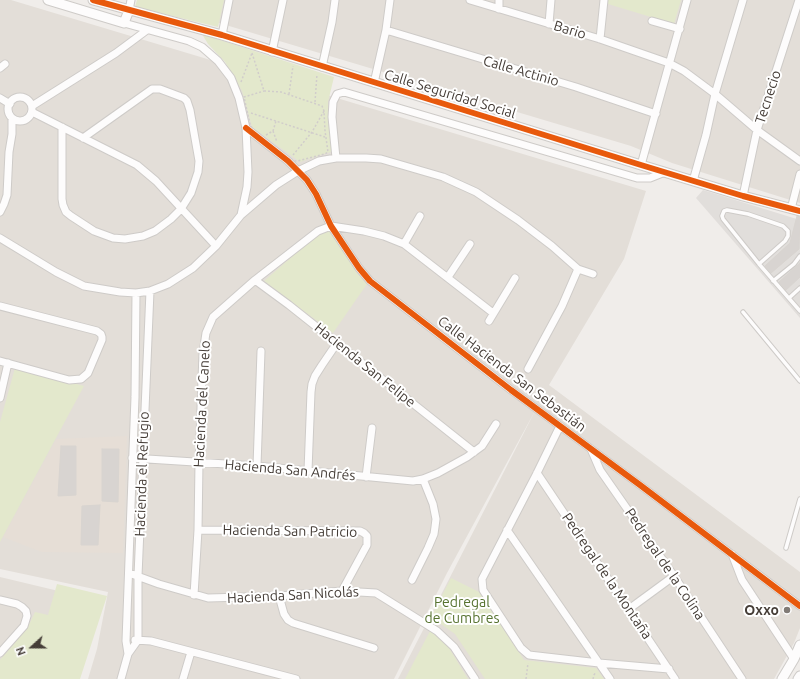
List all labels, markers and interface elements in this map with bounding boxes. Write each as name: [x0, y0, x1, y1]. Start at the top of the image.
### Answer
street label: Bario: [552, 17, 588, 43]
street label: Calle Actinio: [481, 52, 561, 90]
street label: Calle Seguridad Social: [382, 66, 518, 122]
street label: Tecnecio: [751, 68, 785, 126]
street label: Calle Hacienda San Sebastián: [434, 313, 590, 435]
street label: Hacienda San Felipe: [311, 319, 419, 411]
street label: Hacienda del Canelo: [190, 340, 214, 468]
street label: Hacienda el Refugio: [131, 411, 153, 537]
street label: Hacienda San Andrés: [224, 456, 356, 484]
street label: Pedregal de la Colina: [621, 505, 709, 623]
street label: Pedregal de la Montaña: [558, 510, 656, 642]
street label: Hacienda San Patricio: [223, 521, 357, 541]
street label: Hacienda San Nicolás: [227, 583, 359, 607]
park label: Pedregal de Cumbres: [425, 594, 499, 626]
place label: Oxxo: [744, 602, 779, 618]
marker: Oxxo: [782, 605, 792, 615]
north arrow: [12, 627, 52, 667]
text: N: [14, 645, 28, 657]

